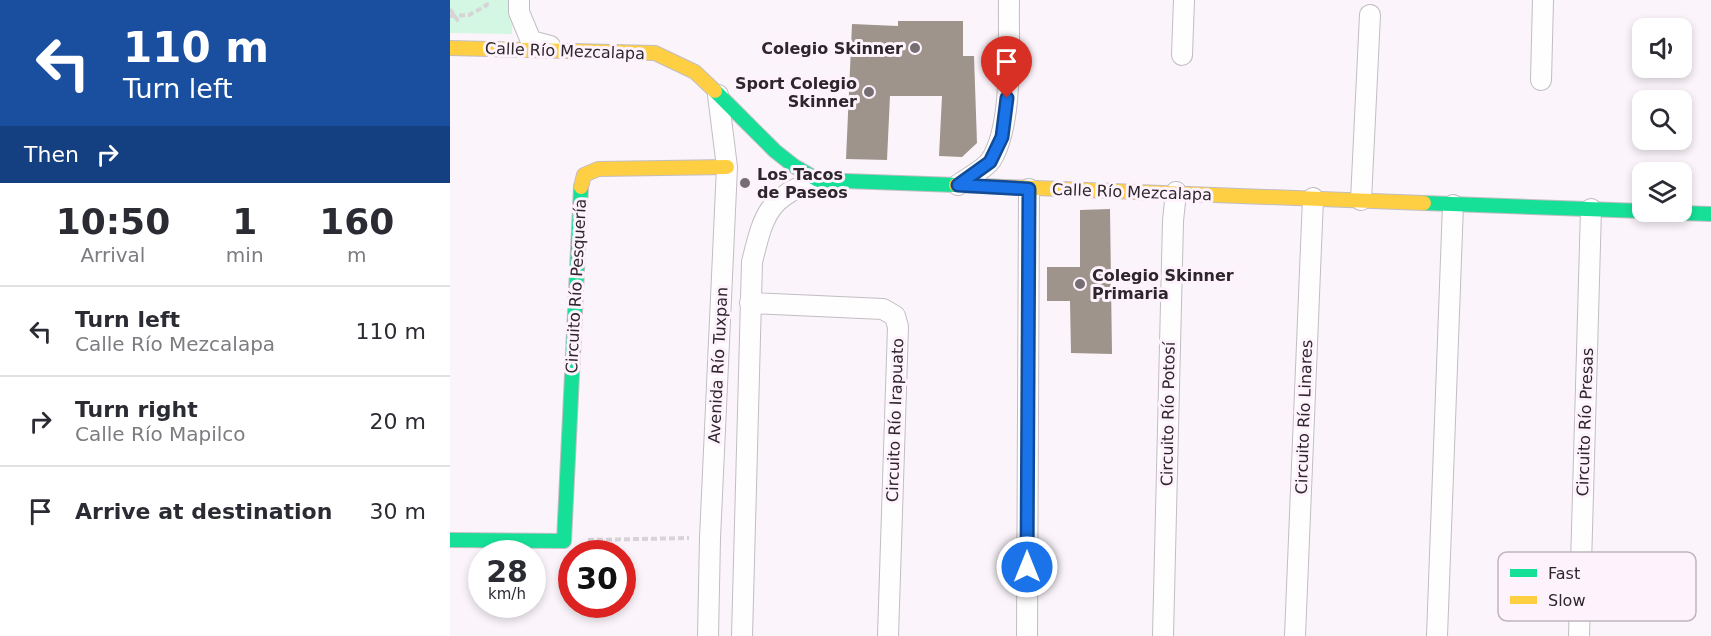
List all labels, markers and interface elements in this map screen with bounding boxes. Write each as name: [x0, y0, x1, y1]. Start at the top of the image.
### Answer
map controls: [1632, 18, 1692, 222]
button: sound: [1632, 18, 1692, 78]
text: 110 m: [123, 23, 269, 72]
icon: left: [24, 24, 102, 102]
pin: [981, 36, 1032, 98]
street label: Calle Río Mezcalapa: [485, 39, 645, 63]
place label: Colegio Skinner: [761, 39, 903, 58]
marker: Colegio Skinner: [908, 41, 922, 55]
icon: arrive: [990, 45, 1023, 78]
text: Turn left: [123, 73, 233, 104]
place label: Sport Colegio Skinner: [735, 74, 857, 111]
marker: Sport Colegio Skinner: [862, 85, 876, 99]
button: search: [1632, 90, 1692, 150]
icon: right: [91, 138, 124, 171]
text: Then: [24, 142, 79, 167]
button: layers: [1632, 162, 1692, 222]
place label: Los Tacos de Paseos: [757, 165, 848, 202]
marker: Los Tacos de Paseos: [738, 176, 752, 190]
street label: Calle Río Mezcalapa: [1052, 180, 1212, 204]
street label: Circuito Río Pesquería: [562, 198, 590, 374]
text: 10:50: [56, 201, 170, 242]
text: 1: [232, 201, 257, 242]
text: 160: [319, 201, 394, 242]
text: Arrival: [80, 243, 145, 267]
text: min: [226, 243, 264, 267]
text: m: [347, 243, 367, 267]
place label: Colegio Skinner Primaria: [1092, 266, 1234, 303]
marker: Colegio Skinner Primaria: [1073, 277, 1087, 291]
street label: Avenida Río Tuxpan: [704, 286, 732, 444]
text: Turn left: [75, 307, 180, 332]
icon: left: [24, 315, 57, 348]
text: 110 m: [356, 319, 426, 344]
text: Calle Río Mezcalapa: [75, 332, 275, 356]
street label: Circuito Río Irapuato: [883, 338, 907, 502]
street label: Circuito Río Linares: [1292, 339, 1316, 495]
street label: Circuito Río Potosí: [1157, 341, 1179, 486]
street label: Circuito Río Presas: [1573, 347, 1597, 497]
text: Turn right: [75, 397, 198, 422]
icon: right: [24, 405, 57, 438]
text: 20 m: [370, 409, 426, 434]
text: Calle Río Mapilco: [75, 422, 246, 446]
icon: arrive: [24, 495, 57, 528]
text: Arrive at destination: [75, 499, 332, 524]
text: 30 m: [370, 499, 426, 524]
position arrow: [995, 535, 1059, 599]
speed limit sign: 30: [558, 540, 636, 618]
legend: [1498, 552, 1696, 621]
text: 28: [486, 554, 528, 589]
text: Fast: [1548, 564, 1580, 583]
text: km/h: [488, 585, 526, 603]
text: Slow: [1548, 591, 1585, 610]

